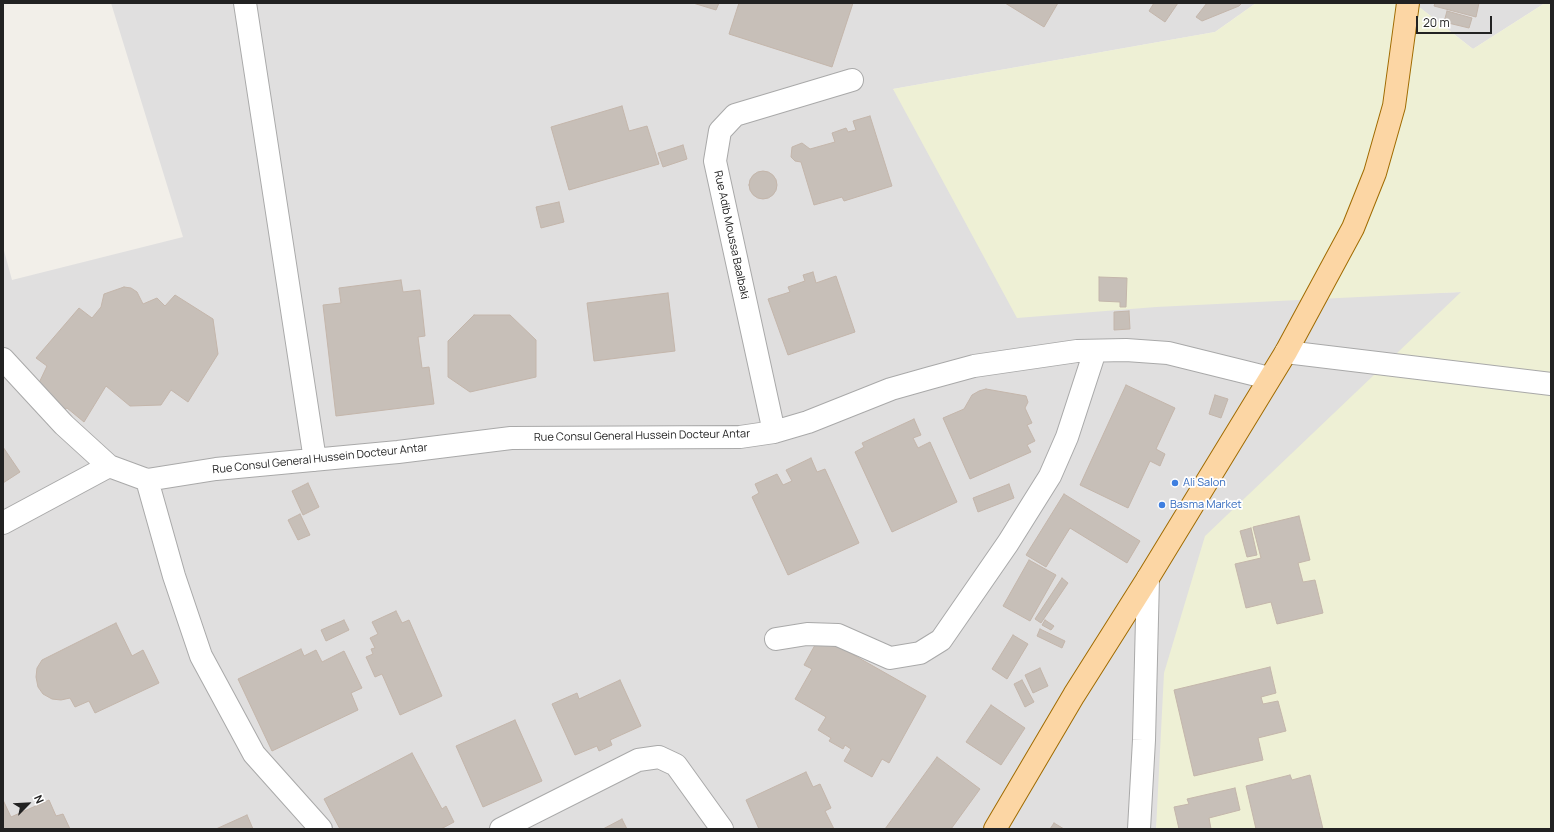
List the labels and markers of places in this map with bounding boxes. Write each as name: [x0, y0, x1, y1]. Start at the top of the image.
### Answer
place label: Ali Salon: [1183, 476, 1226, 490]
marker: Ali Salon: [1170, 478, 1180, 488]
place label: Basma Market: [1170, 498, 1242, 512]
marker: Basma Market: [1157, 500, 1167, 510]

